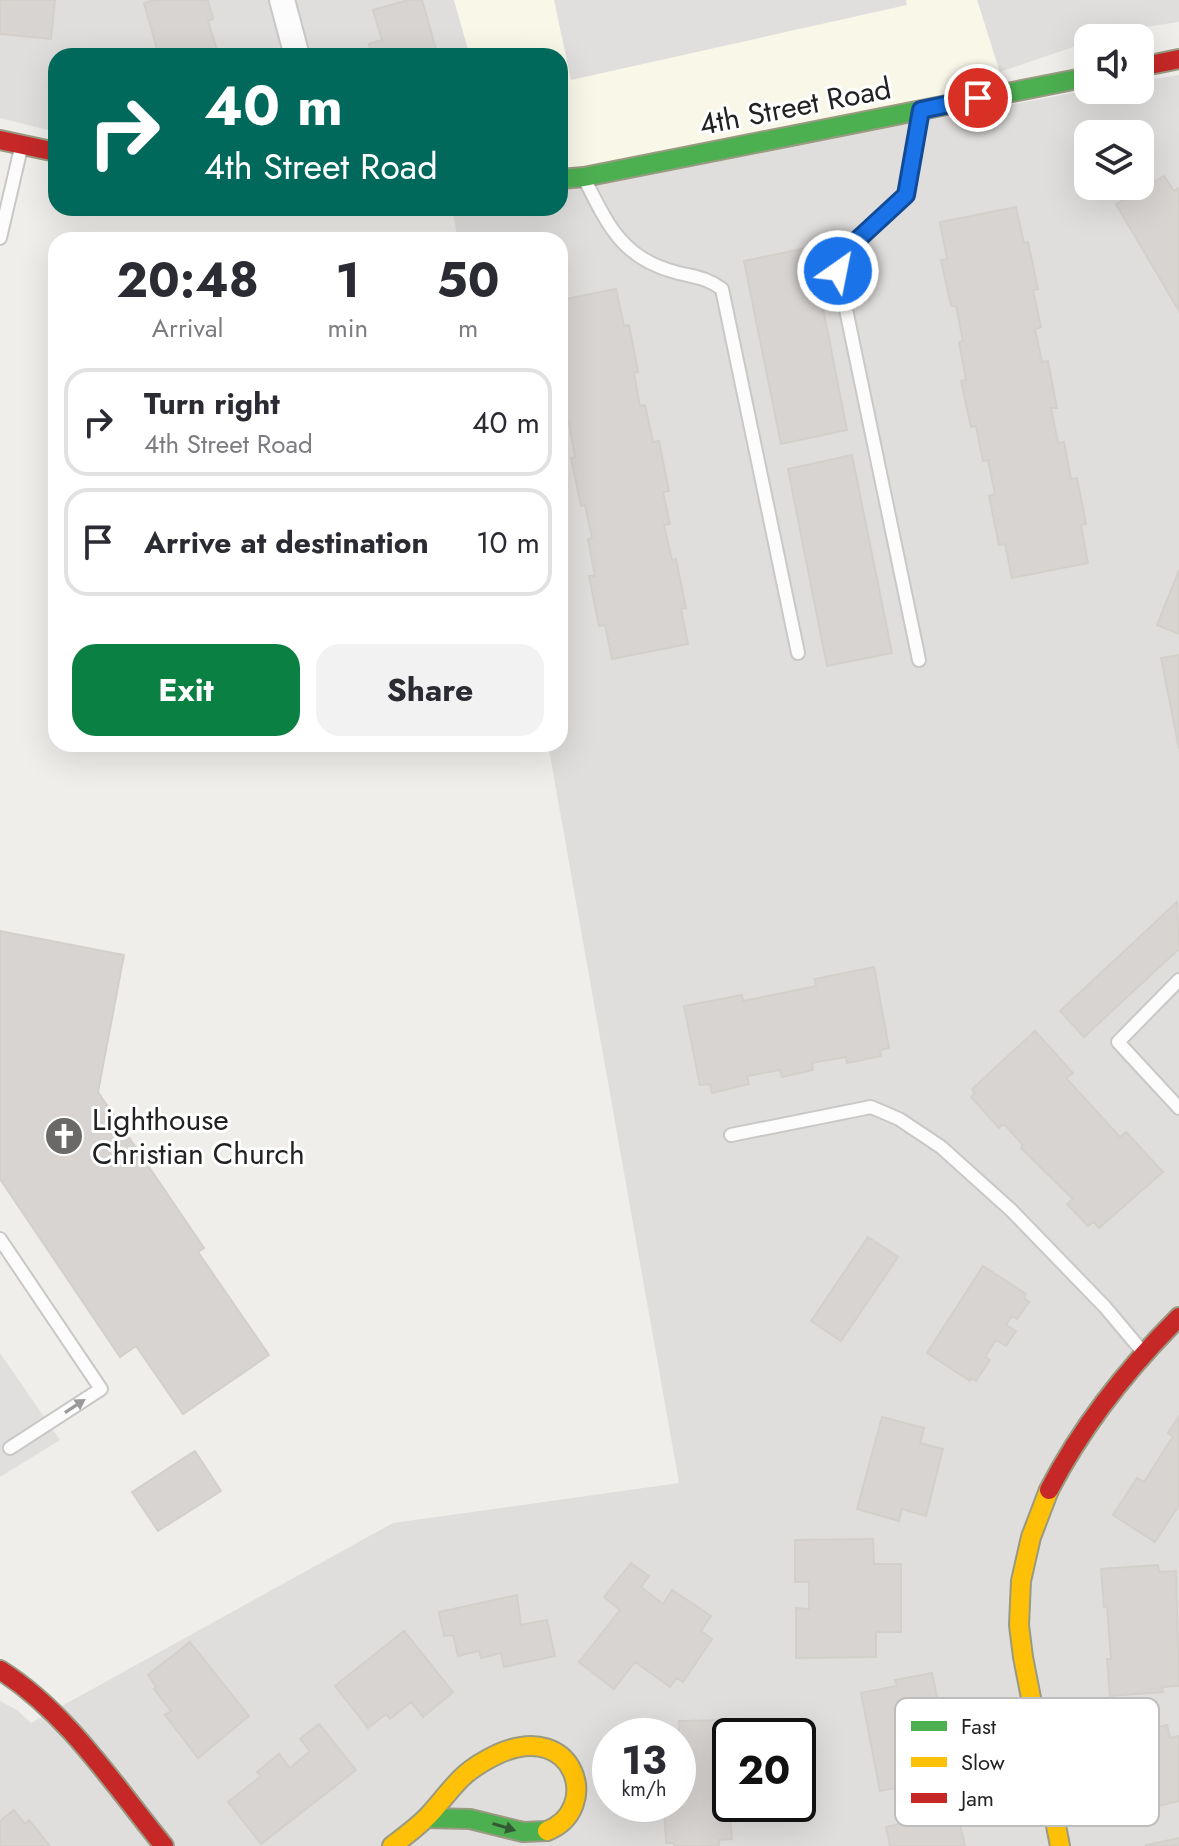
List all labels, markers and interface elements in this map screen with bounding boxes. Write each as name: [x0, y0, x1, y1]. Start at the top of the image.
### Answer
map controls: [1074, 24, 1154, 200]
button: sound: [1074, 24, 1154, 104]
pin: [944, 64, 1012, 132]
text: 40 m: [204, 65, 343, 146]
street label: 4th Street Road: [695, 66, 895, 146]
icon: arrive: [956, 76, 1000, 120]
icon: right: [72, 80, 176, 184]
button: layers: [1074, 120, 1154, 200]
text: 4th Street Road: [204, 140, 438, 192]
position arrow: [796, 229, 880, 313]
text: 20:48: [117, 246, 259, 315]
text: 1: [336, 246, 360, 315]
text: 50: [437, 246, 499, 315]
text: Arrival: [152, 309, 224, 347]
text: min: [327, 309, 368, 347]
text: m: [458, 309, 478, 347]
text: Turn right: [144, 382, 280, 425]
icon: right: [76, 400, 120, 444]
text: 40 m: [472, 401, 540, 444]
text: 4th Street Road: [144, 425, 313, 463]
icon: arrive: [76, 520, 120, 564]
text: Arrive at destination: [144, 521, 429, 564]
text: 10 m: [476, 521, 540, 564]
button: Exit: [72, 644, 300, 736]
button: Share: [316, 644, 544, 736]
place label: Lighthouse Christian Church: [92, 1098, 305, 1175]
church icon: Lighthouse Christian Church: [43, 1115, 85, 1157]
one-way arrow: [65, 1398, 86, 1413]
legend: [895, 1698, 1159, 1826]
text: Fast: [961, 1710, 997, 1742]
speed limit sign: 20: [712, 1718, 816, 1822]
text: 13: [621, 1731, 667, 1789]
text: Slow: [961, 1746, 1005, 1778]
text: km/h: [621, 1775, 667, 1804]
text: Jam: [958, 1782, 994, 1814]
one-way arrow: [492, 1821, 516, 1834]

